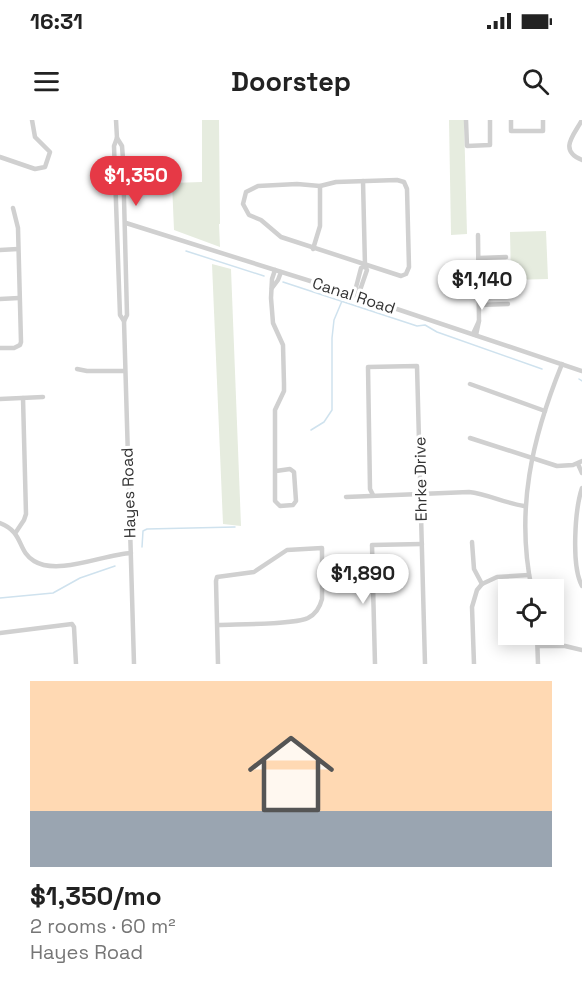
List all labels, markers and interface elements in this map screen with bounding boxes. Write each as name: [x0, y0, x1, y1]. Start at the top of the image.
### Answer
text: 16:31: [30, 7, 83, 35]
text: Doorstep: [231, 64, 351, 99]
icon: menu: [30, 65, 63, 98]
icon: search: [519, 65, 552, 98]
pin: $1,350: [87, 156, 185, 207]
text: $1,350: [104, 162, 168, 188]
pin: $1,140: [433, 260, 531, 311]
text: $1,140: [452, 266, 512, 292]
street label: Canal Road: [310, 272, 398, 319]
street label: Ehrke Drive: [409, 436, 432, 522]
street label: Hayes Road: [116, 447, 141, 539]
pin: $1,890: [314, 554, 412, 605]
text: $1,890: [331, 560, 395, 586]
map controls: [498, 579, 564, 645]
button: locate: [498, 579, 564, 645]
icon: home: [237, 720, 345, 828]
text: $1,350/mo: [30, 879, 162, 913]
text: 2 rooms · 60 m²: [30, 913, 176, 939]
text: Hayes Road: [30, 939, 143, 965]

